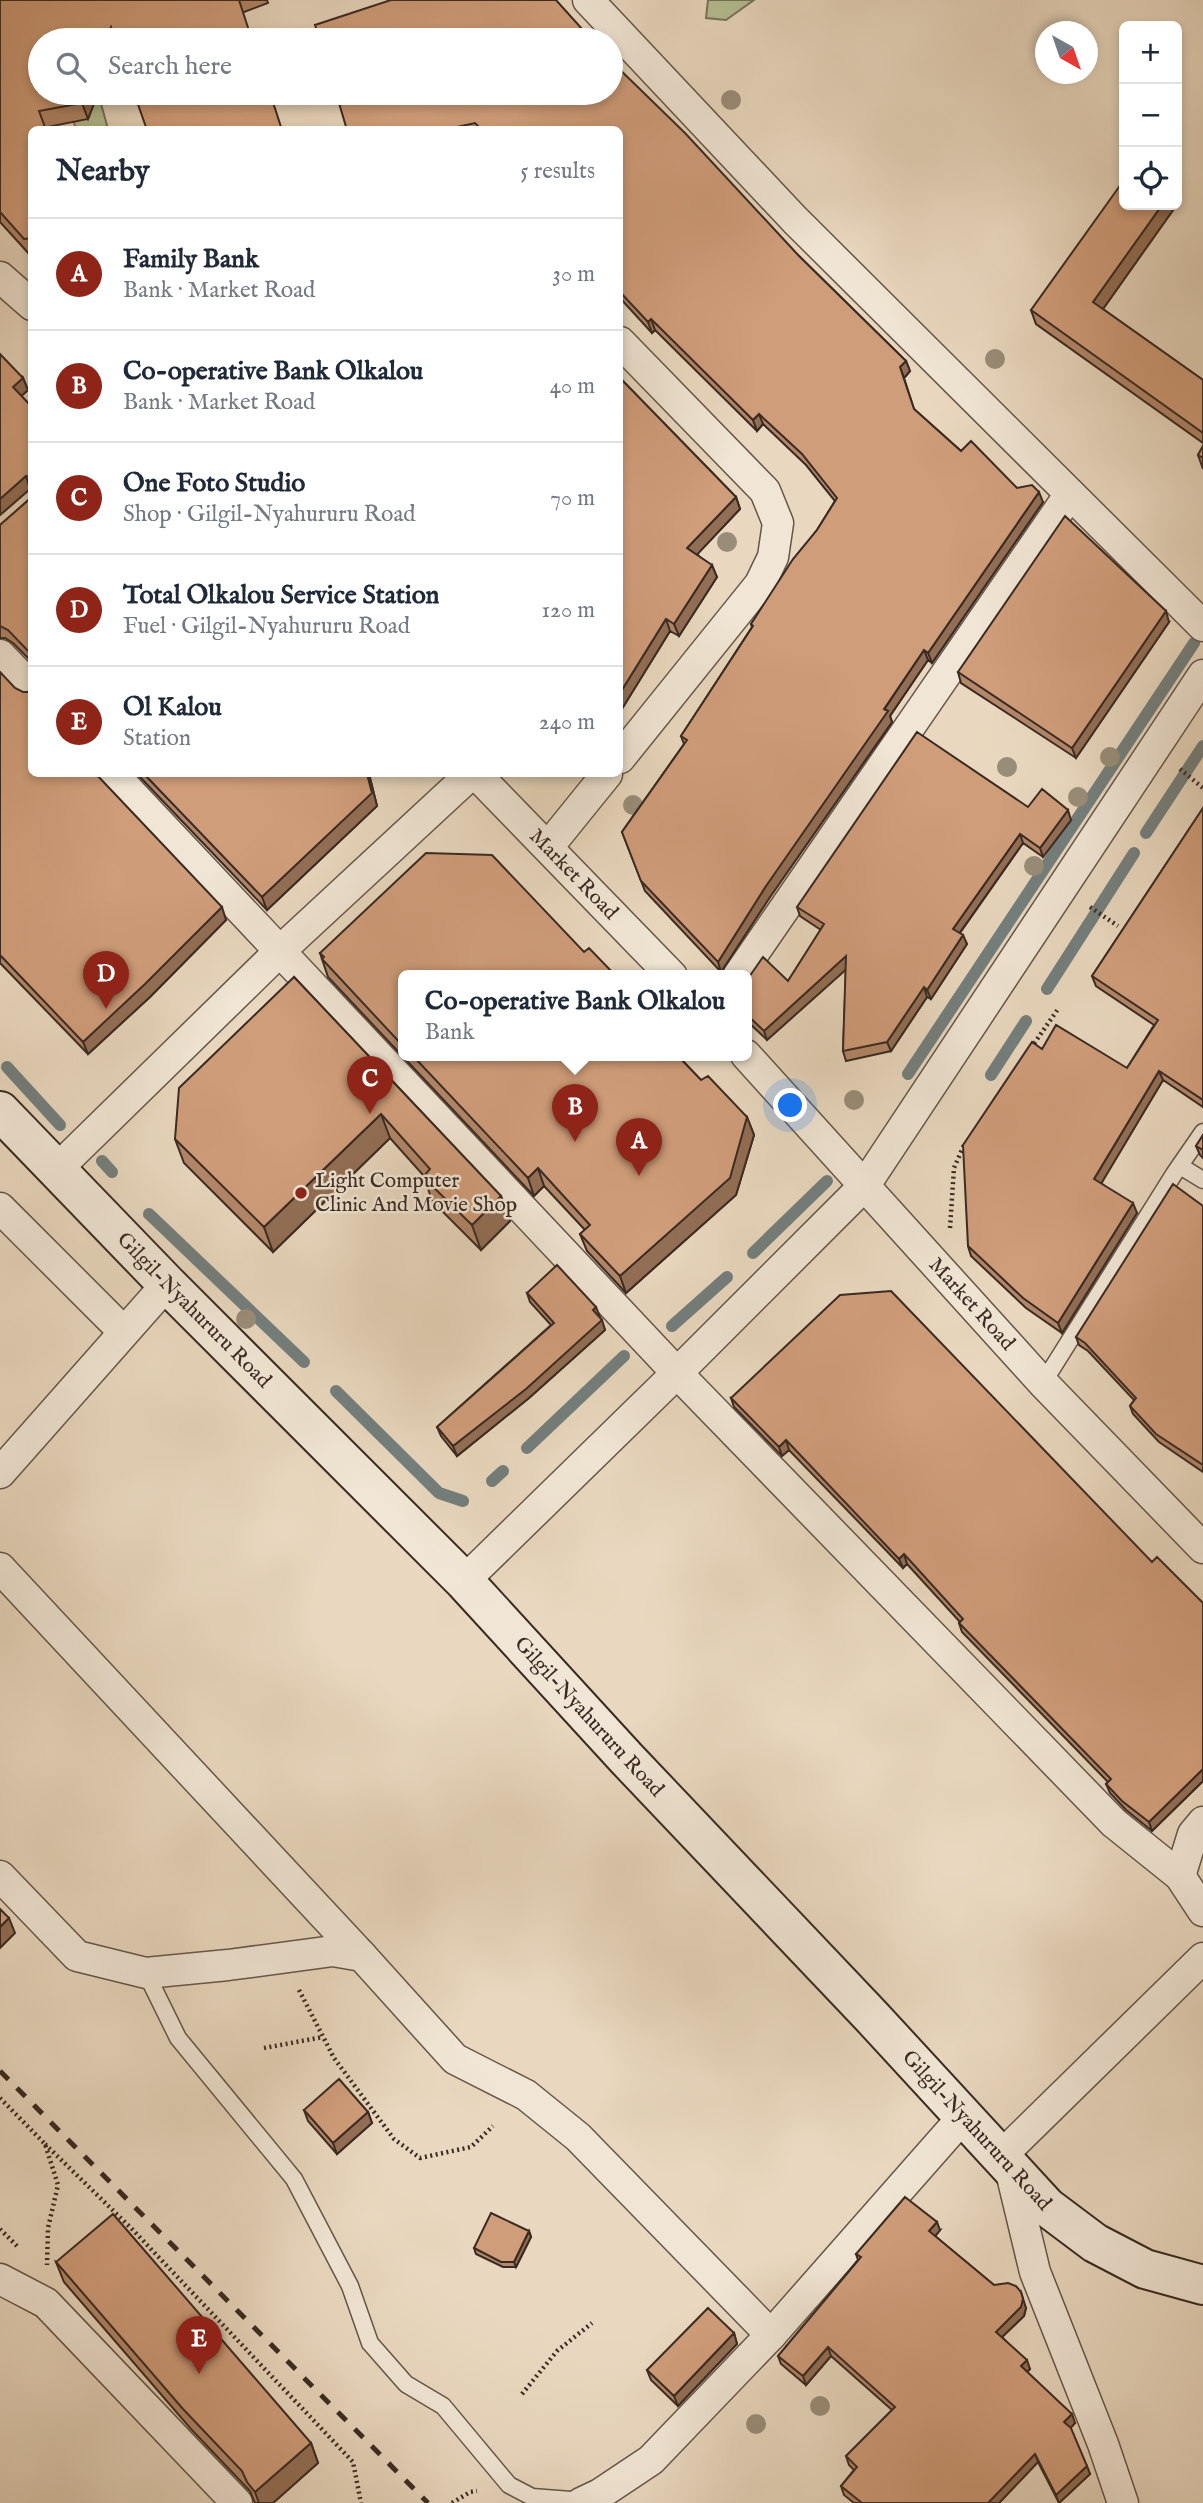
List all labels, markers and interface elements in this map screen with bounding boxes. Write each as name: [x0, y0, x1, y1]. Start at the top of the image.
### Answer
north arrow: [1035, 21, 1098, 84]
map controls: [1119, 21, 1182, 210]
button: +: [1119, 21, 1182, 84]
search box: [28, 28, 623, 105]
icon: search: [52, 48, 90, 86]
text: Search here: [108, 50, 232, 83]
button: −: [1119, 84, 1182, 147]
button: locate: [1119, 147, 1182, 210]
text: Nearby: [56, 153, 149, 191]
text: 5 results: [520, 157, 595, 186]
text: Family Bank: [123, 243, 259, 276]
text: A: [71, 260, 87, 289]
text: 30 m: [552, 260, 595, 289]
text: Bank · Market Road: [123, 276, 315, 305]
text: Co-operative Bank Olkalou: [123, 355, 423, 388]
text: B: [71, 372, 87, 401]
text: 40 m: [550, 372, 595, 401]
text: Bank · Market Road: [123, 388, 315, 417]
text: One Foto Studio: [123, 467, 305, 500]
text: C: [71, 484, 87, 513]
text: 70 m: [550, 484, 595, 513]
text: Shop · Gilgil-Nyahururu Road: [123, 500, 416, 529]
text: Total Olkalou Service Station: [123, 579, 439, 612]
text: D: [70, 596, 88, 625]
text: 120 m: [542, 596, 595, 625]
text: Fuel · Gilgil-Nyahururu Road: [123, 612, 410, 641]
text: Ol Kalou: [123, 691, 222, 724]
text: E: [71, 708, 87, 737]
text: 240 m: [539, 708, 595, 737]
text: Station: [123, 724, 191, 753]
street label: Market Road: [523, 823, 624, 926]
pin: D: [83, 951, 129, 1009]
popup: [398, 970, 752, 1061]
text: Co-operative Bank Olkalou: [425, 985, 725, 1018]
text: Bank: [425, 1018, 475, 1047]
pin: C: [347, 1056, 393, 1114]
pin: B: [552, 1084, 598, 1142]
your location: [773, 1088, 807, 1122]
pin: A: [616, 1118, 662, 1176]
place label: Light Computer Clinic And Movie Shop: [315, 1168, 517, 1219]
marker: Light Computer Clinic And Movie Shop: [293, 1185, 309, 1201]
street label: Gilgil-Nyahururu Road: [111, 1226, 278, 1395]
street label: Market Road: [922, 1252, 1021, 1357]
street label: Gilgil-Nyahururu Road: [508, 1631, 670, 1803]
street label: Gilgil-Nyahururu Road: [896, 2045, 1058, 2217]
pin: E: [176, 2316, 222, 2374]

